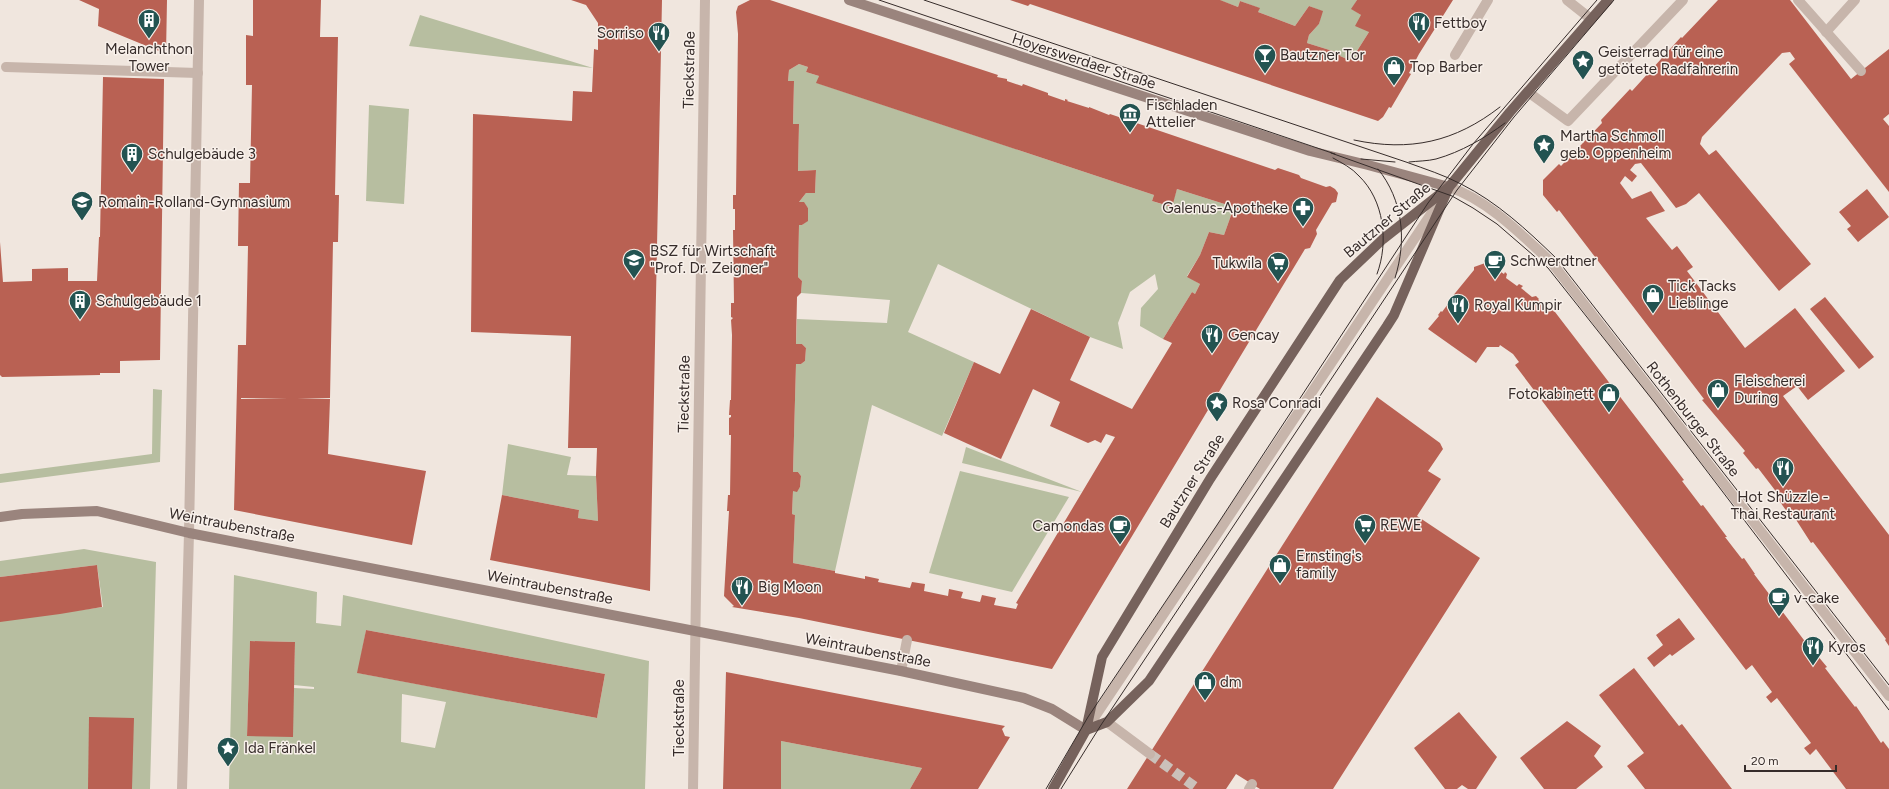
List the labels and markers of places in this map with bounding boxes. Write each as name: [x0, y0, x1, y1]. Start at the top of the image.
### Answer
building icon: Melanchthon Tower: [136, 7, 162, 40]
restaurant icon: Fettboy: [1406, 10, 1432, 43]
place label: Fettboy: [1434, 14, 1487, 32]
restaurant icon: Sorriso: [646, 20, 672, 53]
place label: Sorriso: [597, 24, 644, 42]
place label: Melanchthon Tower: [105, 40, 193, 75]
bar icon: Bautzner Tor: [1252, 42, 1278, 75]
place label: Geisterrad für eine getötete Radfahrerin: [1598, 43, 1738, 78]
place label: Bautzner Tor: [1280, 46, 1365, 64]
place icon: Geisterrad für eine getötete Radfahrerin: [1570, 48, 1596, 81]
shop icon: Top Barber: [1381, 54, 1407, 87]
place label: Top Barber: [1410, 58, 1483, 76]
place label: Fischladen Attelier: [1146, 96, 1217, 131]
museum icon: Fischladen Attelier: [1117, 101, 1143, 134]
place label: Martha Schmoll geb. Oppenheim: [1560, 127, 1671, 162]
place icon: Martha Schmoll geb. Oppenheim: [1531, 132, 1557, 165]
building icon: Schulgebäude 3: [119, 141, 145, 174]
place label: Schulgebäude 3: [148, 145, 256, 163]
school or university icon: Romain-Rolland-Gymnasium: [69, 189, 95, 222]
place label: Romain-Rolland-Gymnasium: [98, 193, 290, 211]
pharmacy icon: Galenus-Apotheke: [1290, 195, 1316, 228]
place label: Galenus-Apotheke: [1162, 199, 1288, 217]
place label: BSZ für Wirtschaft "Prof. Dr. Zeigner": [650, 242, 776, 277]
school or university icon: BSZ für Wirtschaft "Prof. Dr. Zeigner": [621, 247, 647, 280]
cafe icon: Schwerdtner: [1482, 248, 1508, 281]
supermarket icon: Tukwila: [1265, 250, 1291, 283]
place label: Schwerdtner: [1510, 252, 1597, 270]
place label: Tukwila: [1213, 254, 1262, 272]
place label: Tick Tacks Lieblinge: [1668, 277, 1736, 312]
shop icon: Tick Tacks Lieblinge: [1640, 282, 1666, 315]
building icon: Schulgebäude 1: [67, 288, 93, 321]
place label: Schulgebäude 1: [96, 292, 202, 310]
restaurant icon: Royal Kumpir: [1445, 292, 1471, 325]
place label: Royal Kumpir: [1474, 296, 1562, 314]
restaurant icon: Gencay: [1199, 322, 1225, 355]
place label: Gencay: [1228, 326, 1280, 344]
place label: Fleischerei During: [1734, 372, 1806, 407]
shop icon: Fleischerei During: [1705, 377, 1731, 410]
shop icon: Fotokabinett: [1596, 381, 1622, 414]
place label: Fotokabinett: [1508, 385, 1594, 403]
place icon: Rosa Conradi: [1204, 390, 1230, 423]
place label: Rosa Conradi: [1232, 394, 1321, 412]
restaurant icon: Hot Shüzzle - Thai Restaurant: [1770, 455, 1796, 488]
place label: Hot Shüzzle - Thai Restaurant: [1731, 488, 1836, 523]
supermarket icon: REWE: [1352, 512, 1378, 545]
cafe icon: Camondas: [1107, 513, 1133, 546]
place label: REWE: [1380, 516, 1422, 534]
place label: Camondas: [1032, 517, 1104, 535]
place label: Ernsting's family: [1296, 547, 1362, 582]
shop icon: Ernsting's family: [1267, 552, 1293, 585]
restaurant icon: Big Moon: [729, 574, 755, 607]
place label: Big Moon: [758, 578, 822, 596]
cafe icon: v-cake: [1766, 585, 1792, 618]
place label: v-cake: [1794, 589, 1839, 607]
restaurant icon: Kyros: [1800, 634, 1826, 667]
place label: Kyros: [1828, 638, 1866, 656]
shop icon: dm: [1192, 669, 1218, 702]
place label: dm: [1220, 673, 1242, 691]
place icon: Ida Fränkel: [215, 735, 241, 768]
place label: Ida Fränkel: [244, 739, 316, 757]

